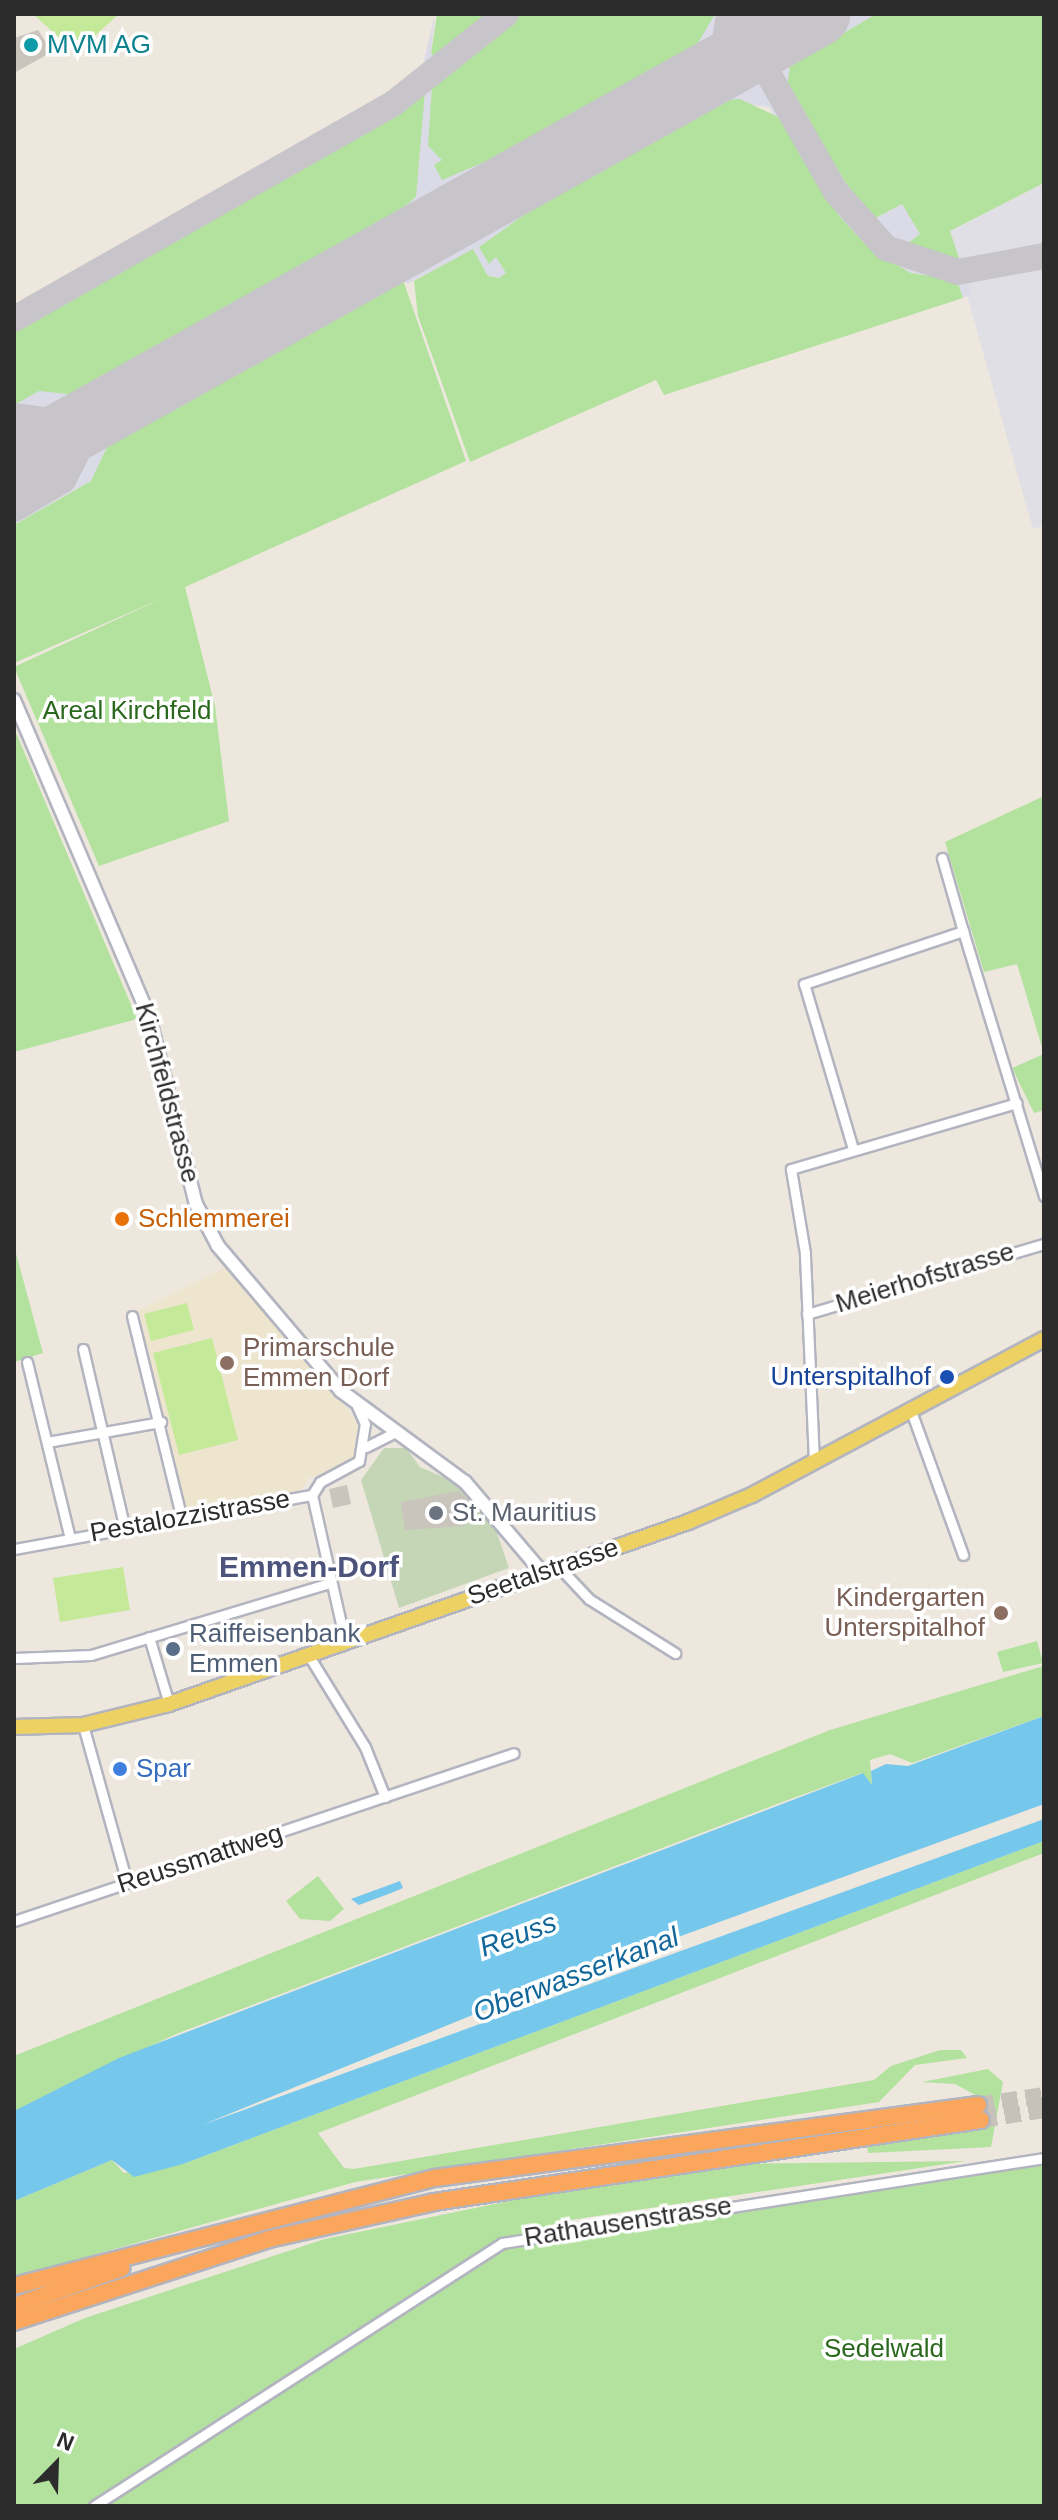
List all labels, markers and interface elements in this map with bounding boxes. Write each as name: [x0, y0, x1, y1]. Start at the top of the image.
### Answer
place label: MVM AG: [47, 29, 152, 61]
marker: MVM AG: [22, 36, 40, 54]
park label: Areal Kirchfeld: [42, 695, 212, 727]
street label: Kirchfeldstrasse: [128, 1000, 206, 1186]
place label: Schlemmerei: [138, 1203, 290, 1235]
marker: Schlemmerei: [113, 1210, 131, 1228]
street label: Meierhofstrasse: [832, 1236, 1018, 1320]
place label: Primarschule Emmen Dorf: [243, 1332, 395, 1394]
marker: Primarschule Emmen Dorf: [218, 1354, 236, 1372]
place label: Unterspitalhof: [771, 1361, 931, 1393]
marker: Unterspitalhof: [938, 1368, 956, 1386]
street label: Pestalozzistrasse: [88, 1483, 292, 1549]
place label: St. Mauritius: [452, 1497, 596, 1529]
marker: St. Mauritius: [427, 1504, 445, 1522]
street label: Seetalstrasse: [463, 1532, 623, 1612]
district label: Emmen-Dorf: [219, 1549, 399, 1585]
place label: Kindergarten Unterspitalhof: [825, 1582, 985, 1644]
marker: Kindergarten Unterspitalhof: [992, 1604, 1010, 1622]
place label: Raiffeisenbank Emmen: [189, 1618, 361, 1680]
marker: Raiffeisenbank Emmen: [164, 1640, 182, 1658]
place label: Spar: [136, 1753, 191, 1785]
marker: Spar: [111, 1760, 129, 1778]
street label: Reussmattweg: [113, 1818, 287, 1900]
water label: Reuss: [475, 1906, 561, 1964]
water label: Oberwasserkanal: [468, 1920, 684, 2030]
street label: Rathausenstrasse: [522, 2190, 734, 2254]
park label: Sedelwald: [824, 2333, 944, 2365]
north arrow: [16, 2424, 96, 2504]
text: N: [53, 2427, 78, 2456]

